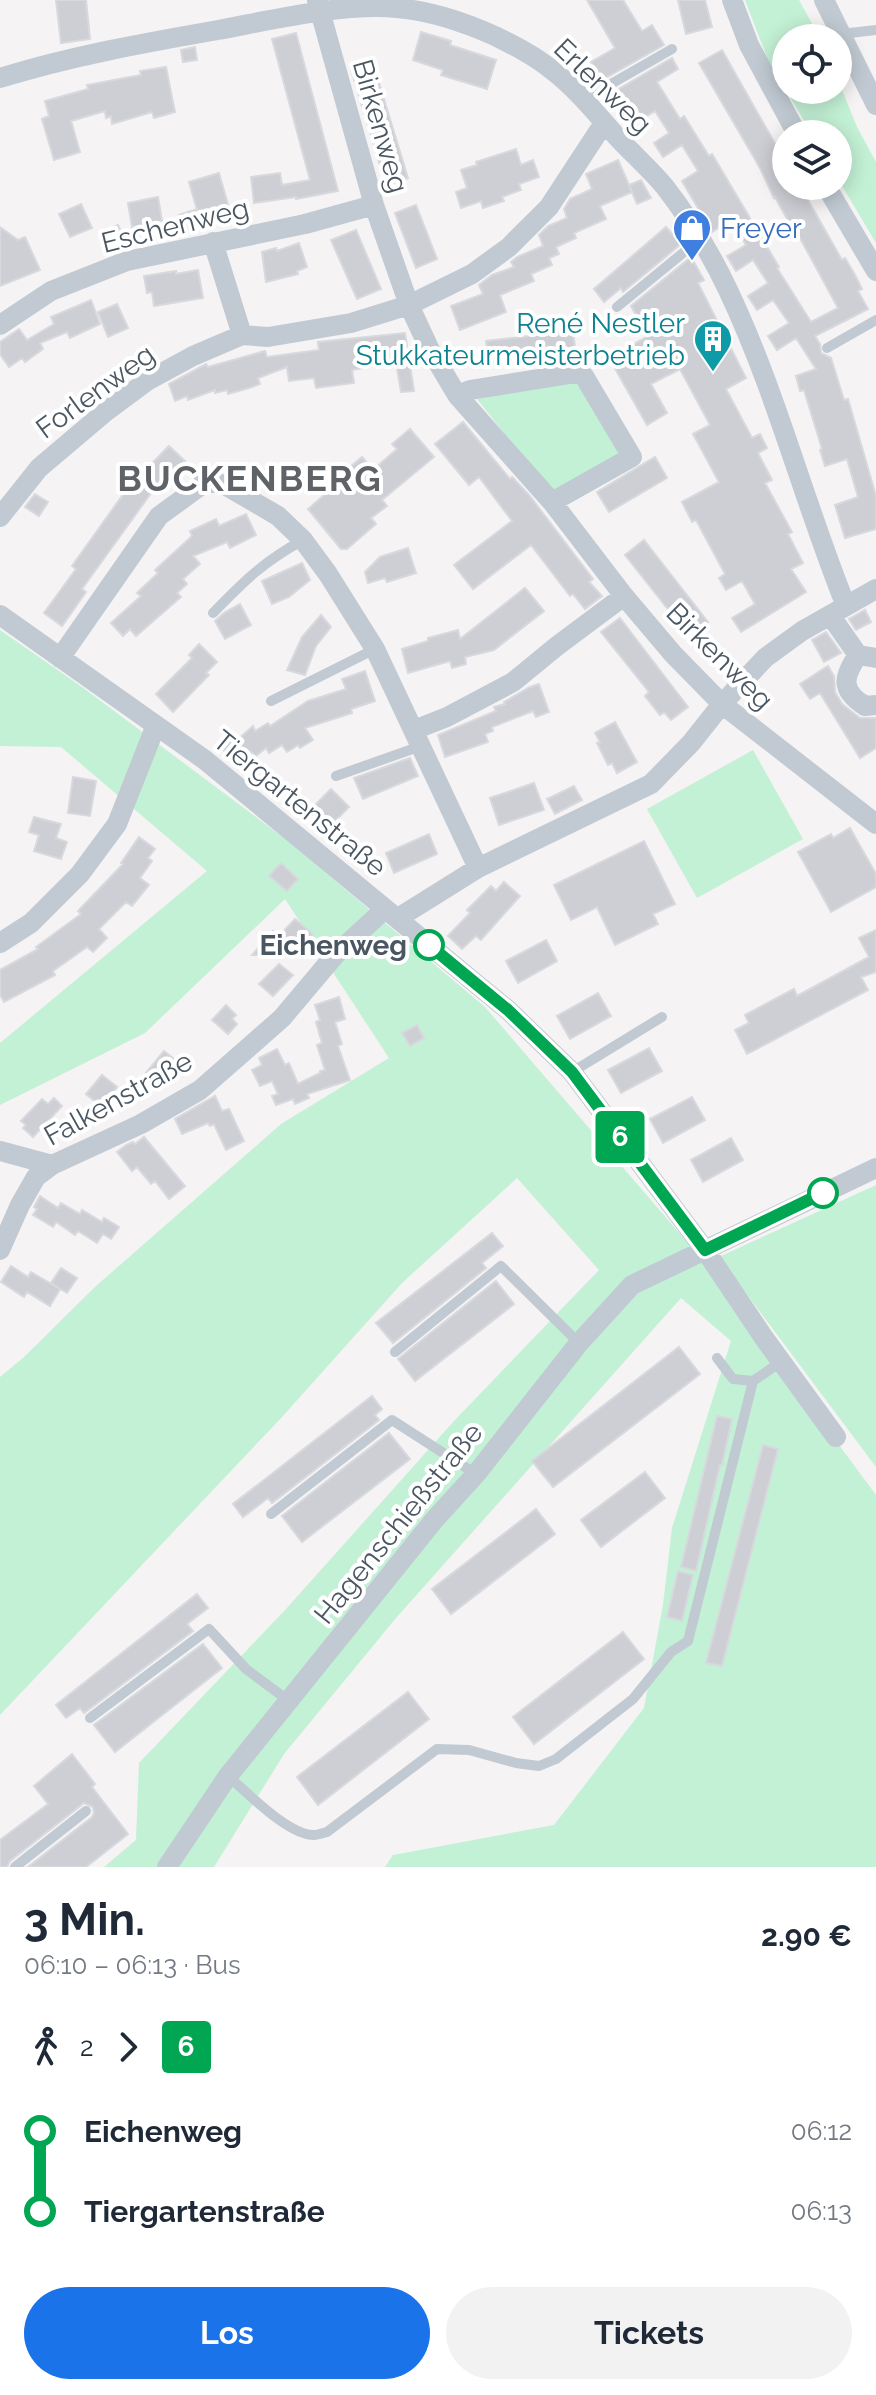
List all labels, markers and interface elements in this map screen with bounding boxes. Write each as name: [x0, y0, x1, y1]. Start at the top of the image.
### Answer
map controls: [772, 24, 852, 200]
button: locate: [772, 24, 852, 104]
street label: Erlenweg: [547, 32, 658, 141]
street label: Birkenweg: [346, 56, 415, 197]
button: layers: [772, 120, 852, 200]
street label: Eschenweg: [98, 191, 252, 260]
shop icon: Freyer: [671, 207, 713, 262]
place label: Freyer: [720, 212, 802, 245]
place label: René Nestler Stukkateurmeisterbetrieb: [356, 307, 685, 372]
building icon: René Nestler Stukkateurmeisterbetrieb: [692, 318, 734, 373]
street label: Forlenweg: [30, 337, 161, 445]
district label: BUCKENBERG: [117, 457, 383, 499]
street label: Birkenweg: [659, 596, 780, 717]
street label: Tiergartenstraße: [206, 723, 393, 883]
place label: Eichenweg: [259, 929, 407, 962]
marker: Eichenweg: [414, 930, 444, 960]
street label: Falkenstraße: [38, 1044, 198, 1153]
line badge: 6: [594, 1111, 646, 1163]
text: 6: [612, 1120, 629, 1153]
unlabelled marker: [808, 1178, 838, 1208]
street label: Hagenschießstraße: [307, 1416, 490, 1630]
text: 3 Min.: [24, 1894, 145, 1945]
text: 2.90 €: [761, 1918, 852, 1953]
text: 06:10 – 06:13 · Bus: [24, 1950, 241, 1980]
icon: walk: [24, 2025, 68, 2069]
icon: forward: [106, 2025, 150, 2069]
text: 6: [178, 2030, 195, 2063]
text: 2: [80, 2032, 94, 2062]
text: Eichenweg: [84, 2114, 242, 2149]
text: 06:12: [791, 2116, 852, 2146]
text: Tiergartenstraße: [84, 2194, 325, 2229]
text: 06:13: [791, 2196, 852, 2226]
button: Los: [24, 2287, 430, 2379]
button: Tickets: [446, 2287, 852, 2379]

